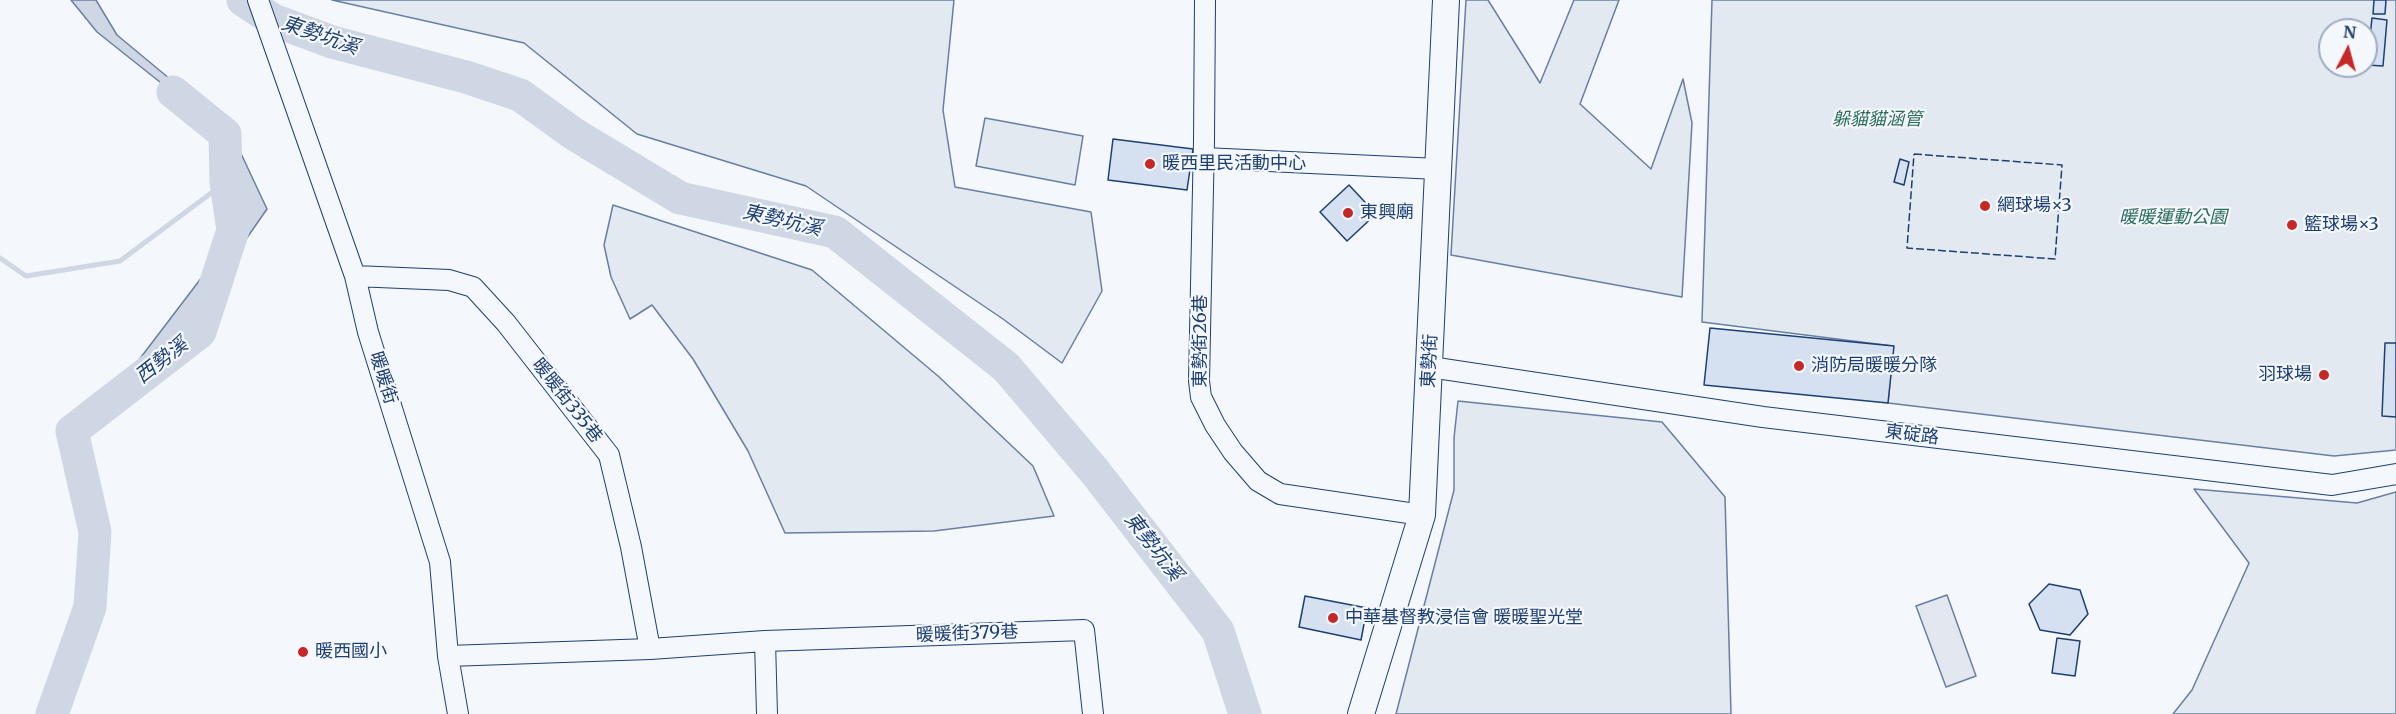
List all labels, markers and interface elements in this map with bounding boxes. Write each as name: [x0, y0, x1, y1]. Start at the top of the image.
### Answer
water label: 東勢坑溪: [278, 12, 362, 60]
north arrow: [2318, 18, 2378, 78]
text: N: [2342, 21, 2357, 43]
park label: 躲貓貓涵管: [1832, 109, 1922, 131]
place label: 暖西里民活動中心: [1162, 153, 1306, 175]
marker: 暖西里民活動中心: [1143, 157, 1157, 171]
place label: 網球場×3: [1997, 195, 2072, 217]
marker: 網球場×3: [1978, 199, 1992, 213]
water label: 東勢坑溪: [740, 200, 824, 242]
place label: 東興廟: [1360, 202, 1414, 224]
marker: 東興廟: [1341, 206, 1355, 220]
park label: 暖暖運動公園: [2119, 207, 2227, 229]
place label: 籃球場×3: [2304, 214, 2379, 236]
marker: 籃球場×3: [2285, 218, 2299, 232]
street label: 東勢街26巷: [1190, 294, 1212, 388]
water label: 西勢溪: [131, 333, 193, 389]
street label: 東勢街: [1418, 333, 1442, 389]
street label: 暖暖街: [365, 349, 401, 407]
street label: 暖暖街335巷: [527, 354, 607, 448]
place label: 消防局暖暖分隊: [1811, 355, 1937, 377]
marker: 消防局暖暖分隊: [1792, 359, 1806, 373]
place label: 羽球場: [2258, 364, 2312, 386]
marker: 羽球場: [2317, 368, 2331, 382]
street label: 東碇路: [1884, 421, 1940, 449]
water label: 東勢坑溪: [1119, 508, 1187, 586]
place label: 中華基督教浸信會 暖暖聖光堂: [1345, 607, 1583, 629]
marker: 中華基督教浸信會 暖暖聖光堂: [1326, 611, 1340, 625]
street label: 暖暖街379巷: [915, 621, 1019, 647]
place label: 暖西國小: [315, 641, 387, 663]
marker: 暖西國小: [296, 645, 310, 659]

